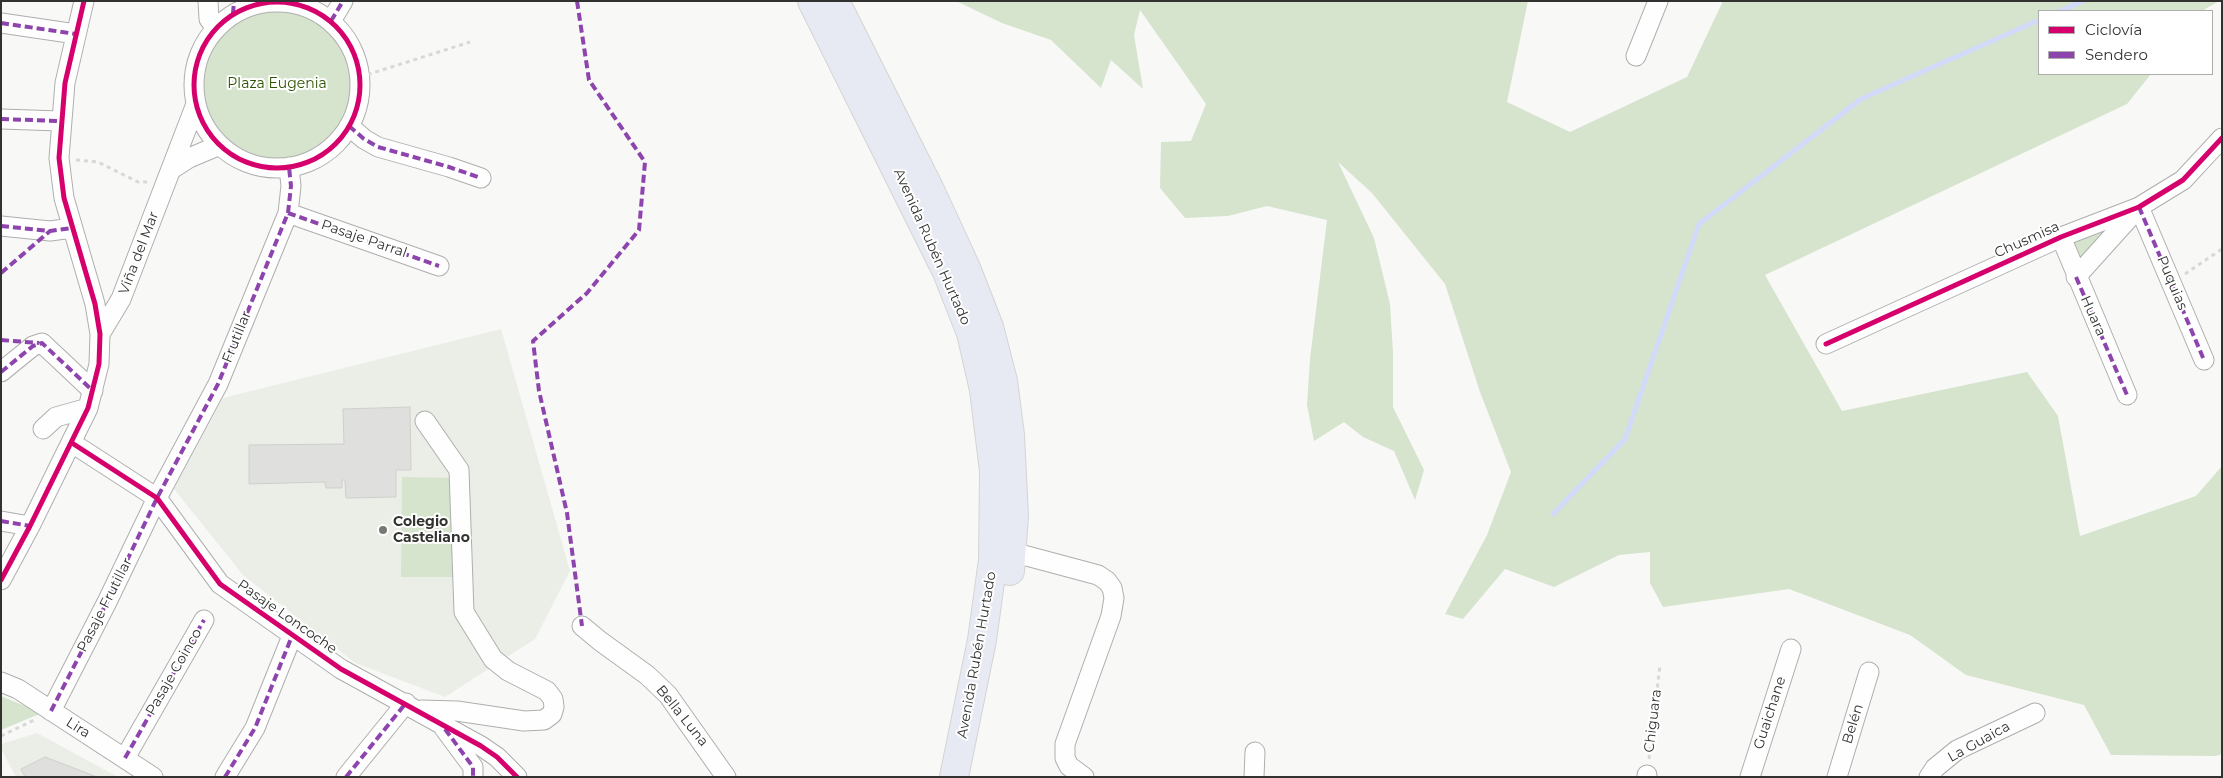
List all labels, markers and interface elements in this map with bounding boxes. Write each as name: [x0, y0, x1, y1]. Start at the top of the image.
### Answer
legend: [2038, 10, 2213, 75]
text: Ciclovía: [2085, 20, 2142, 39]
text: Sendero: [2085, 45, 2148, 64]
park label: Plaza Eugenia: [227, 76, 327, 92]
street label: Avenida Rubén Hurtado: [890, 166, 974, 328]
street label: Viña del Mar: [116, 209, 162, 297]
street label: Pasaje Parral: [319, 216, 409, 262]
street label: Chusmisa: [1992, 218, 2062, 262]
street label: Puquias: [2153, 253, 2191, 313]
street label: Huara: [2077, 293, 2109, 339]
street label: Frutillar: [219, 309, 255, 365]
place label: Colegio Casteliano: [393, 514, 470, 546]
marker: Colegio Casteliano: [377, 524, 389, 536]
street label: Pasaje Frutillar: [74, 555, 136, 655]
street label: Avenida Rubén Hurtado: [954, 570, 1000, 740]
street label: Pasaje Loncoche: [234, 576, 340, 658]
street label: Pasaje Coinco: [142, 626, 206, 718]
street label: Guaichane: [1750, 674, 1790, 752]
street label: Bella Luna: [652, 682, 712, 750]
street label: Chiguara: [1641, 688, 1665, 754]
street label: Belén: [1839, 702, 1867, 746]
street label: Lira: [63, 714, 93, 742]
street label: La Guaica: [1945, 718, 2013, 766]

